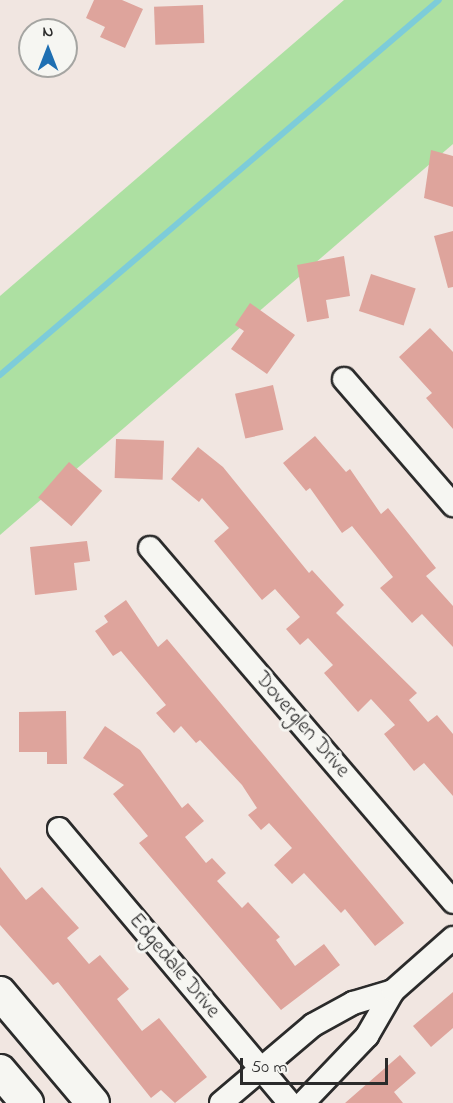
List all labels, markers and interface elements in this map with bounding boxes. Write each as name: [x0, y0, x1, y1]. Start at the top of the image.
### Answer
north arrow: [18, 18, 78, 78]
text: N: [43, 20, 53, 44]
street label: Doverglen Drive: [249, 667, 355, 783]
street label: Edgedale Drive: [123, 909, 225, 1023]
scale bar: [243, 1046, 392, 1084]
text: 50 m: [251, 1055, 288, 1081]

